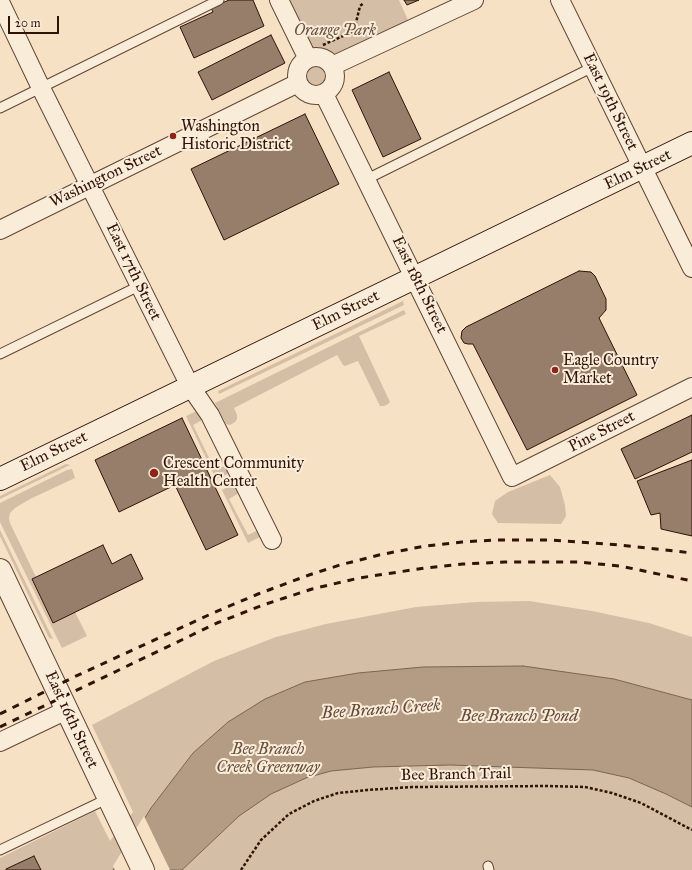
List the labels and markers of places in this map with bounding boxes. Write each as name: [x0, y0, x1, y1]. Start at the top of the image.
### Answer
place label: Washington Historic District: [181, 117, 291, 155]
marker: Washington Historic District: [168, 131, 178, 141]
place label: Eagle Country Market: [563, 351, 658, 389]
marker: Eagle Country Market: [550, 365, 560, 375]
place label: Crescent Community Health Center: [163, 454, 304, 492]
marker: Crescent Community Health Center: [148, 467, 160, 479]

